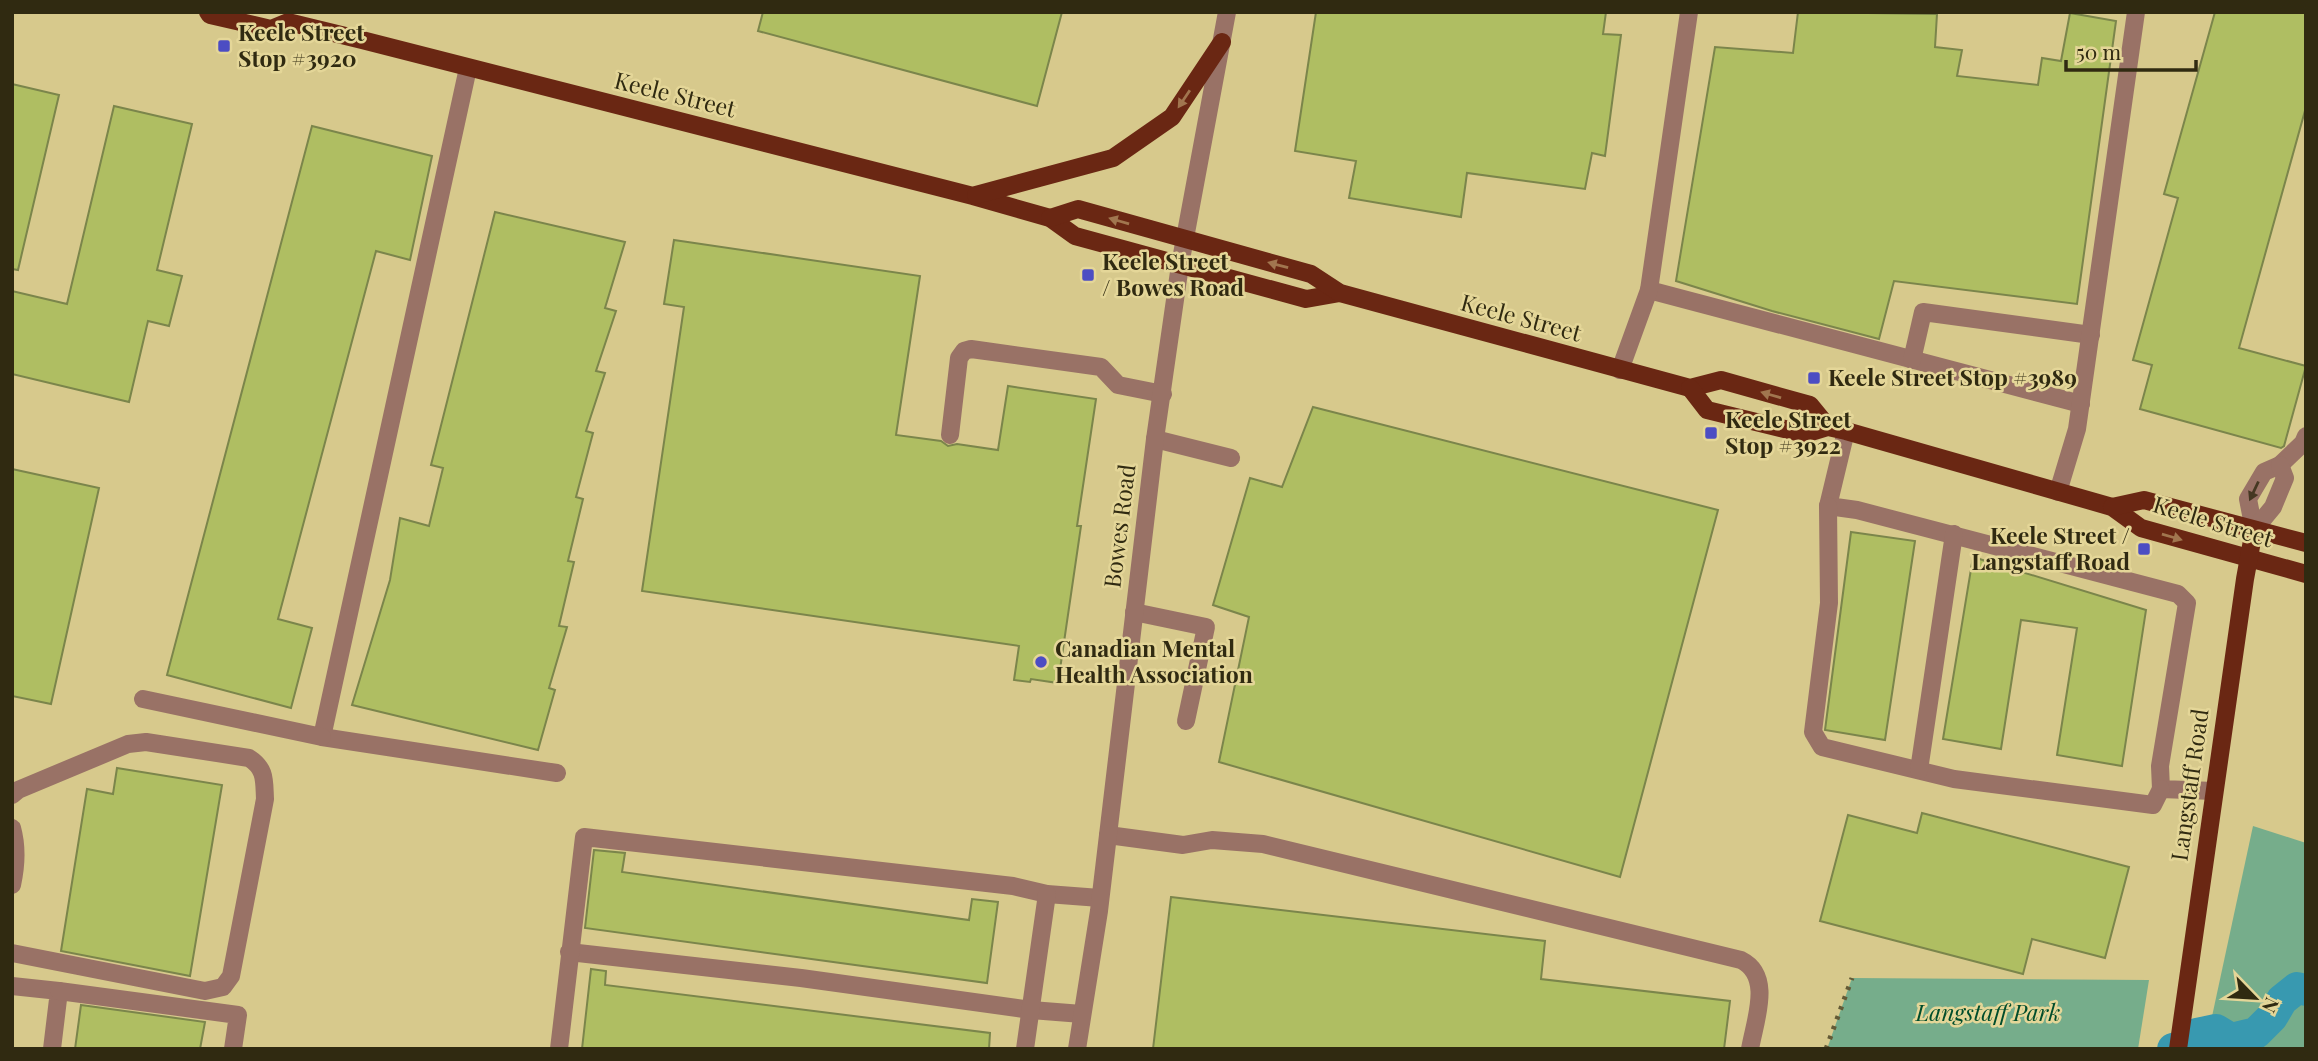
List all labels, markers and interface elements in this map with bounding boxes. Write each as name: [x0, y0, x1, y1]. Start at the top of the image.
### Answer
place label: Keele Street Stop #3920: [238, 16, 365, 73]
scale bar: [2066, 28, 2196, 72]
text: 50 m: [2076, 37, 2122, 65]
marker: Keele Street Stop #3920: [216, 38, 232, 54]
street label: Keele Street: [612, 64, 740, 124]
one-way arrow: [1178, 89, 1191, 108]
one-way arrow: [1108, 215, 1130, 226]
place label: Keele Street / Bowes Road: [1102, 245, 1244, 302]
one-way arrow: [1267, 259, 1289, 270]
marker: Keele Street / Bowes Road: [1080, 267, 1096, 283]
street label: Keele Street: [1458, 286, 1586, 348]
place label: Keele Street Stop #3989: [1828, 361, 2077, 392]
marker: Keele Street Stop #3989: [1806, 370, 1822, 386]
one-way arrow: [1760, 389, 1781, 399]
place label: Keele Street Stop #3922: [1725, 403, 1852, 460]
marker: Keele Street Stop #3922: [1703, 425, 1719, 441]
street label: Bowes Road: [1096, 462, 1141, 589]
one-way arrow: [2248, 482, 2260, 502]
street label: Keele Street: [2150, 488, 2278, 554]
place label: Keele Street / Langstaff Road: [1971, 519, 2130, 576]
one-way arrow: [2162, 532, 2183, 542]
marker: Keele Street / Langstaff Road: [2136, 541, 2152, 557]
place label: Canadian Mental Health Association: [1055, 632, 1253, 689]
marker: Canadian Mental Health Association: [1033, 654, 1049, 670]
street label: Langstaff Road: [2162, 707, 2215, 863]
north arrow: [2220, 963, 2290, 1033]
text: N: [2257, 994, 2286, 1018]
park label: Langstaff Park: [1915, 996, 2060, 1027]

